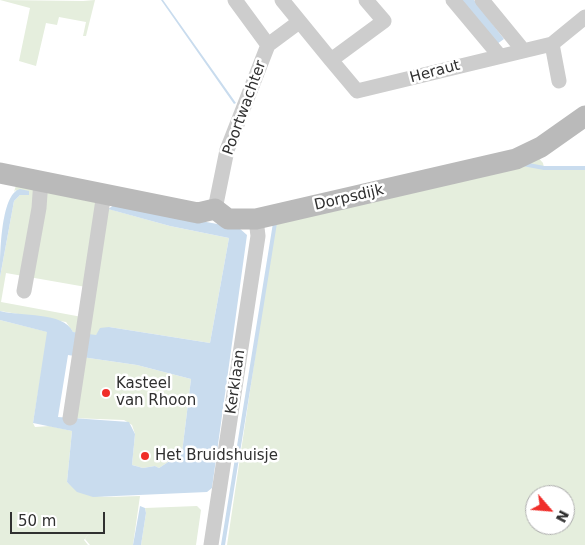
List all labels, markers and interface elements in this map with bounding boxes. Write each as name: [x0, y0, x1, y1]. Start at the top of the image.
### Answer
street label: Heraut: [408, 57, 462, 87]
street label: Poortwachter: [220, 58, 270, 158]
street label: Dorpsdijk: [312, 181, 386, 215]
street label: Kerklaan: [223, 348, 249, 416]
place label: Kasteel van Rhoon: [116, 375, 196, 410]
marker: Kasteel van Rhoon: [100, 387, 112, 399]
place label: Het Bruidshuisje: [155, 447, 278, 465]
marker: Het Bruidshuisje: [139, 450, 151, 462]
north arrow: [525, 485, 575, 535]
scale bar: [12, 502, 108, 534]
text: N: [553, 508, 572, 525]
text: 50 m: [18, 512, 56, 530]

